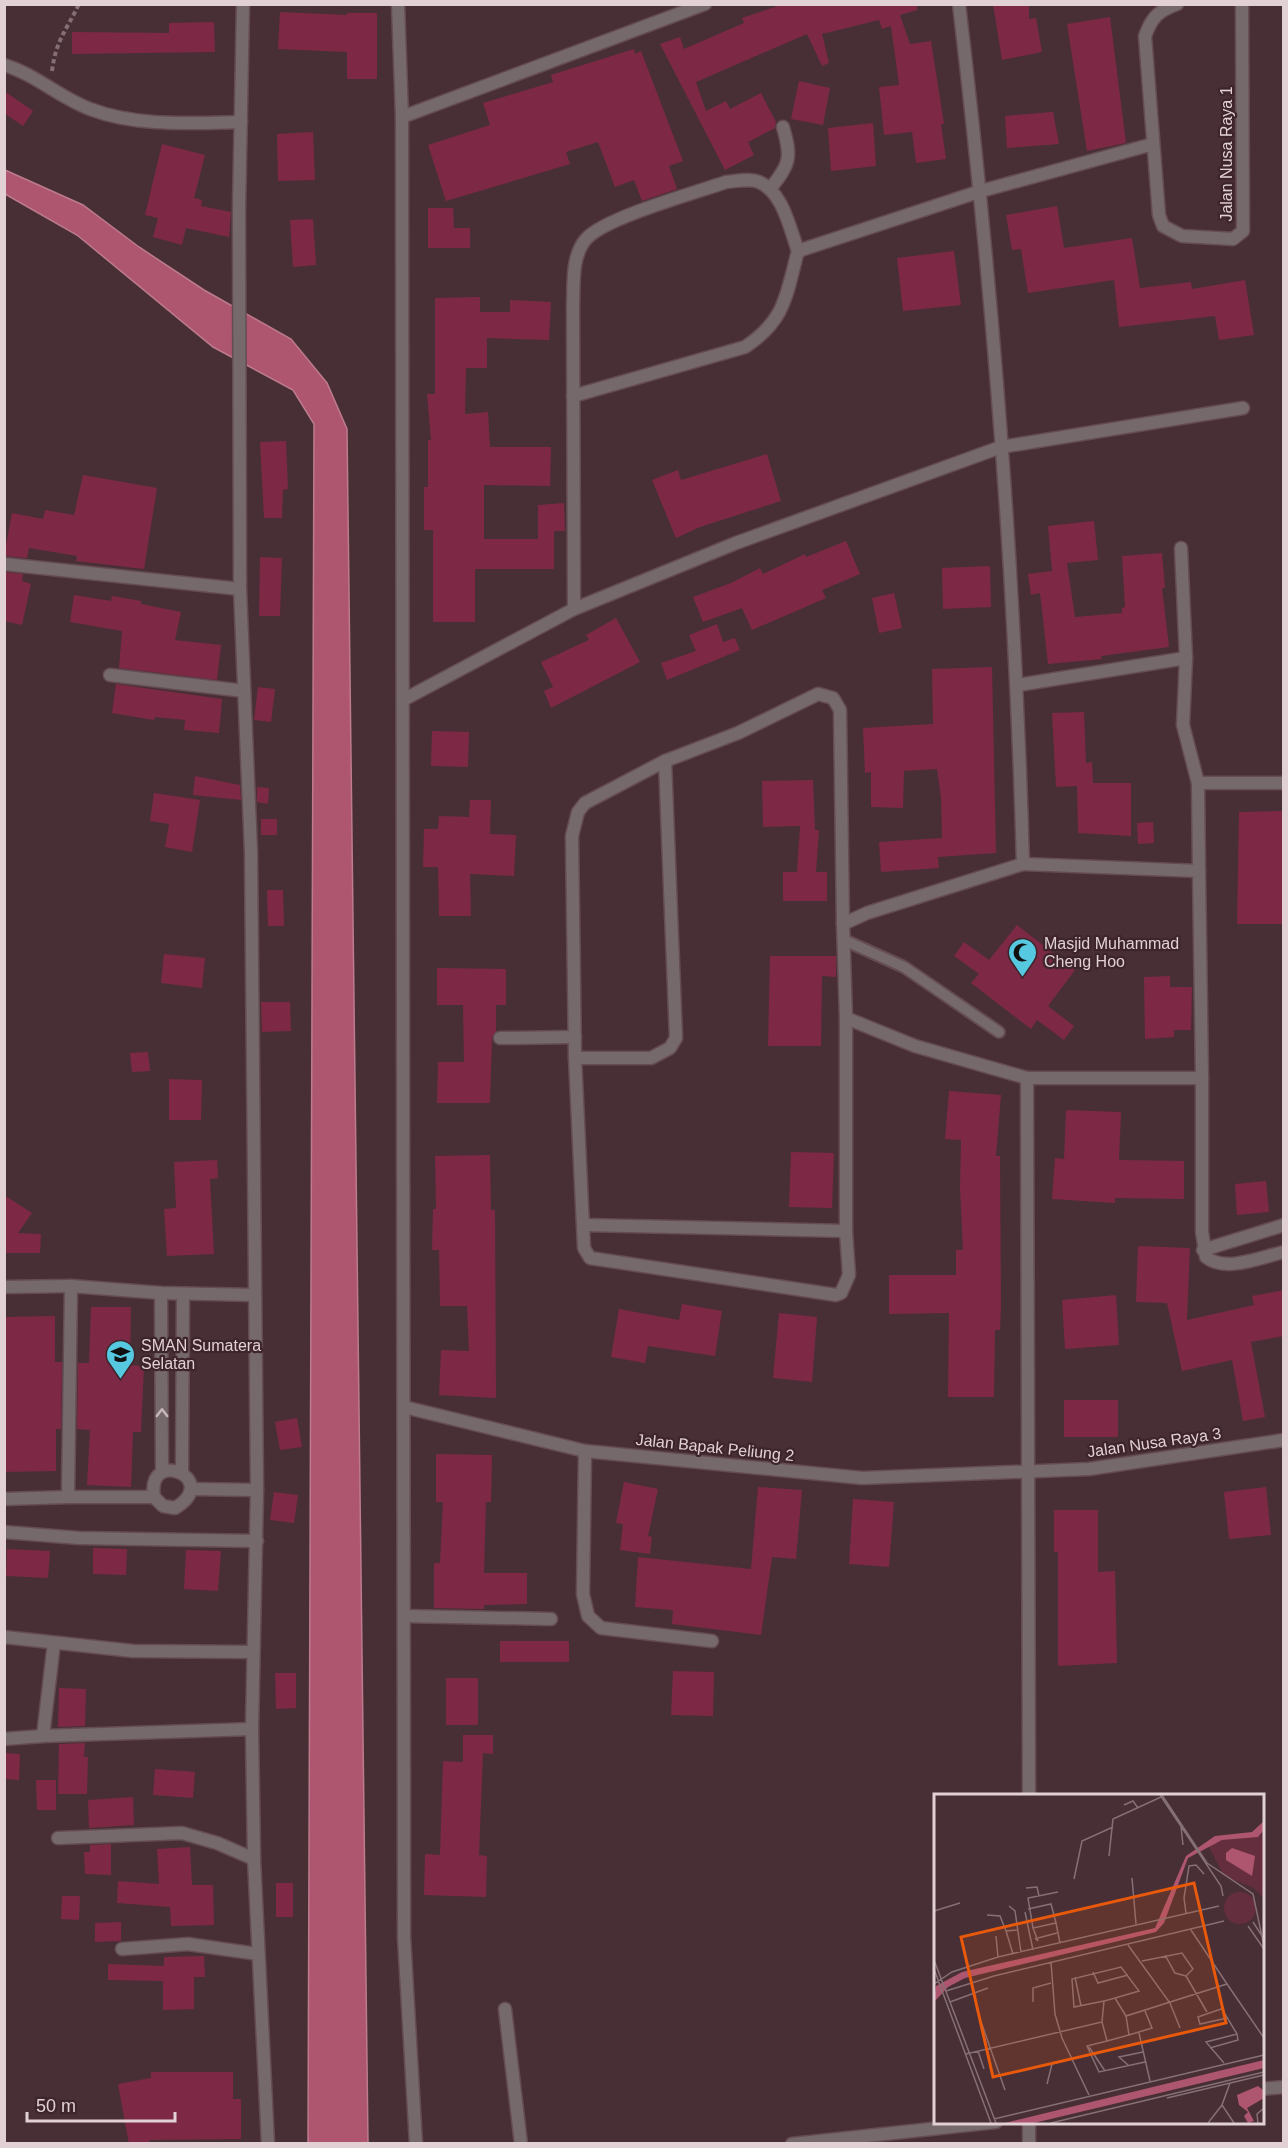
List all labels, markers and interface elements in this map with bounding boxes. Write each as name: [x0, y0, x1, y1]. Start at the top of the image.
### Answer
street label: Jalan Nusa Raya 1: [1218, 86, 1235, 222]
place label: Masjid Muhammad Cheng Hoo: [1044, 935, 1179, 970]
mosque icon: Masjid Muhammad Cheng Hoo: [1007, 936, 1039, 978]
place label: SMAN Sumatera Selatan: [141, 1337, 261, 1372]
school or university icon: SMAN Sumatera Selatan: [104, 1338, 136, 1380]
one-way arrow: [156, 1409, 168, 1418]
street label: Jalan Nusa Raya 3: [1086, 1425, 1222, 1460]
street label: Jalan Bapak Peliung 2: [635, 1431, 795, 1464]
inset map: [934, 1794, 1264, 2124]
scale bar: [27, 2085, 176, 2123]
text: 50 m: [36, 2096, 76, 2116]

